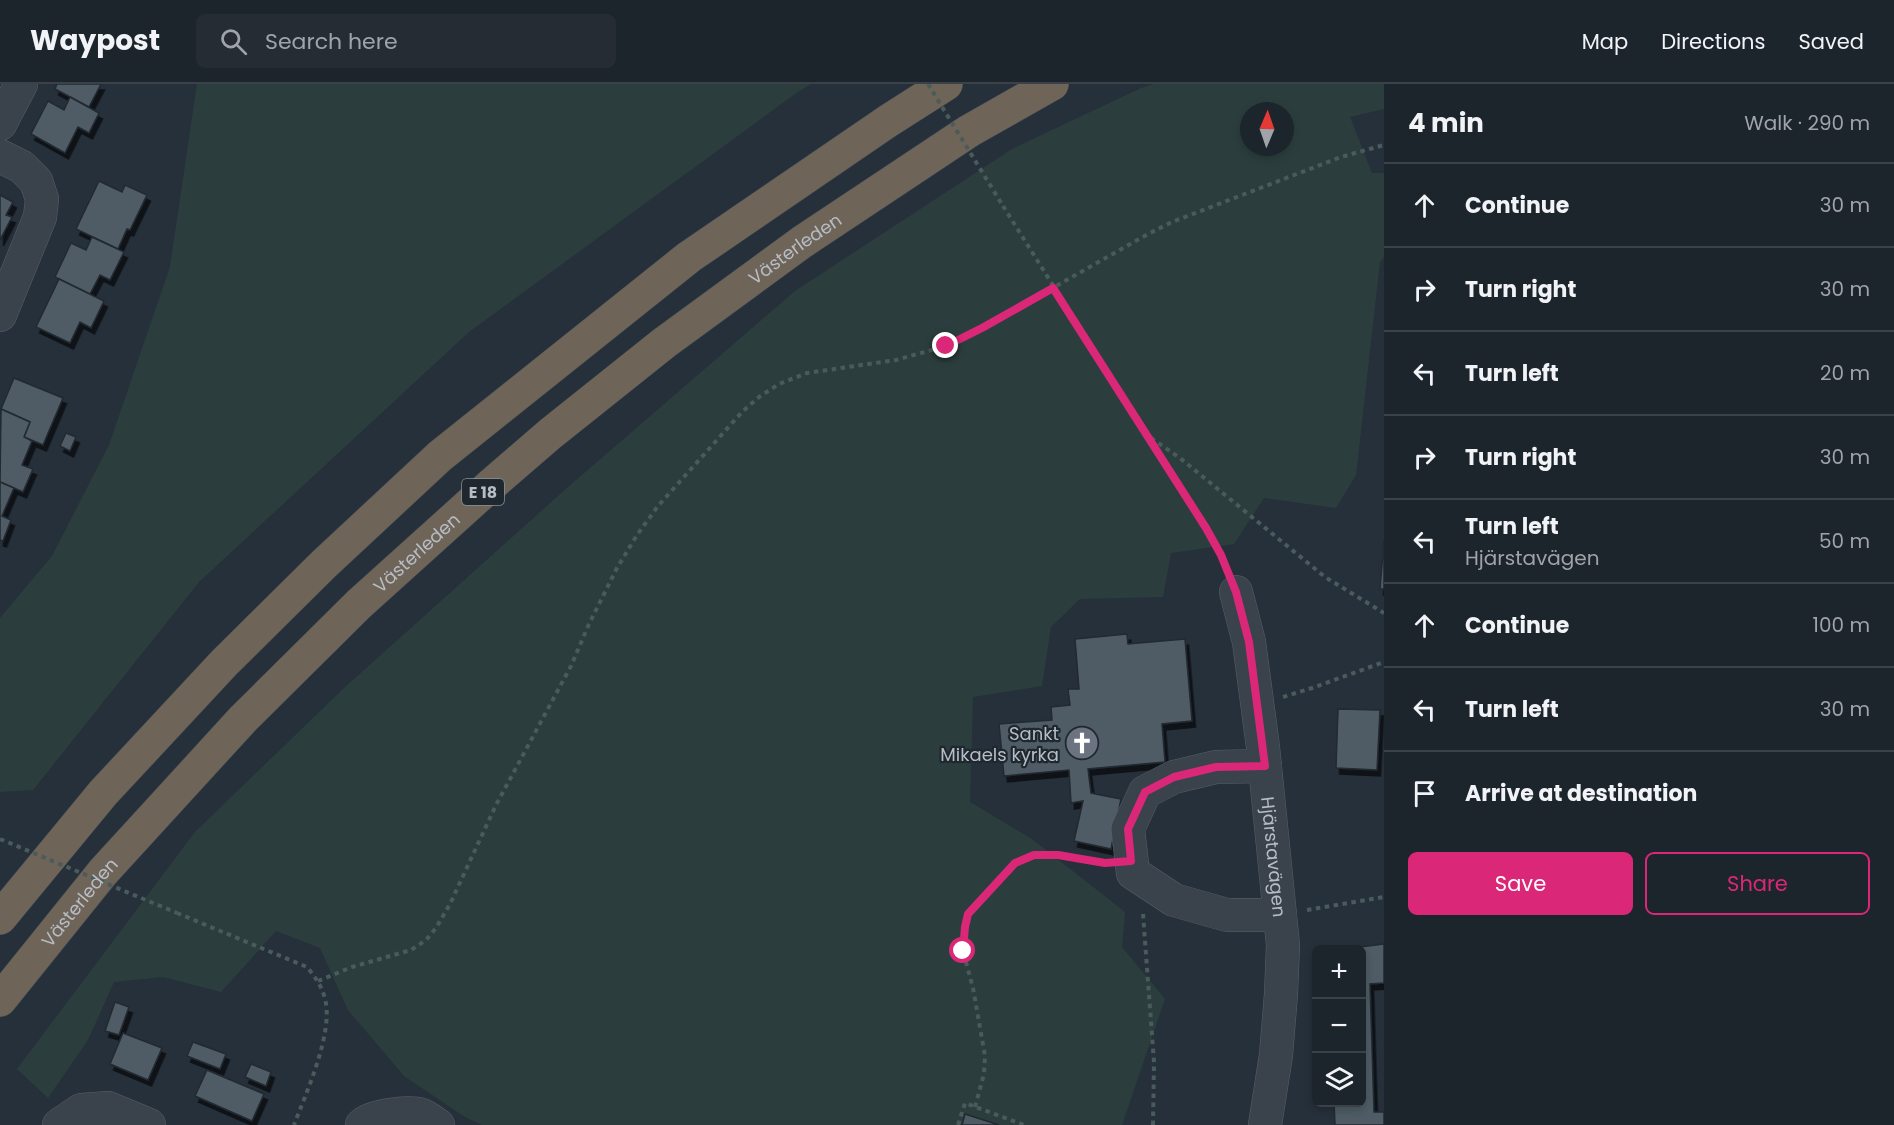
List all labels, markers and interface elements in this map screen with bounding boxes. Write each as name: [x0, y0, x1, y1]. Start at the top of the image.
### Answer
search box: [196, 14, 616, 68]
text: Waypost: [30, 21, 160, 60]
icon: search: [217, 25, 250, 58]
text: Search here: [265, 26, 398, 57]
text: Map: [1582, 27, 1628, 56]
text: Directions: [1661, 27, 1765, 56]
text: Saved: [1798, 27, 1864, 56]
north arrow: [1240, 102, 1294, 156]
text: 4 min: [1408, 105, 1484, 141]
text: Walk · 290 m: [1744, 109, 1870, 137]
icon: ahead: [1408, 189, 1441, 222]
text: Continue: [1465, 190, 1569, 221]
text: 30 m: [1820, 191, 1870, 219]
street label: Västerleden: [743, 207, 846, 290]
icon: right: [1408, 273, 1441, 306]
text: Turn right: [1465, 274, 1576, 305]
text: 30 m: [1820, 275, 1870, 303]
route end: [932, 332, 958, 358]
icon: left: [1408, 357, 1441, 390]
text: Turn left: [1465, 358, 1559, 389]
text: 20 m: [1820, 359, 1870, 387]
icon: right: [1408, 441, 1441, 474]
text: Turn right: [1465, 442, 1576, 473]
text: 30 m: [1820, 443, 1870, 471]
road number: E 18: [462, 479, 504, 505]
street label: Västerleden: [367, 507, 465, 598]
text: Turn left: [1465, 511, 1559, 542]
icon: left: [1408, 525, 1441, 558]
text: 50 m: [1819, 527, 1870, 555]
text: Hjärstavägen: [1465, 544, 1599, 572]
icon: ahead: [1408, 609, 1441, 642]
text: Continue: [1465, 610, 1569, 641]
text: 100 m: [1813, 611, 1870, 639]
icon: left: [1408, 693, 1441, 726]
text: Turn left: [1465, 694, 1559, 725]
text: 30 m: [1820, 695, 1870, 723]
place label: Sankt Mikaels kyrka: [940, 721, 1059, 767]
church icon: Sankt Mikaels kyrka: [1064, 725, 1100, 761]
icon: arrive: [1408, 777, 1441, 810]
text: Arrive at destination: [1465, 778, 1697, 809]
street label: Hjärstavägen: [1256, 795, 1293, 918]
street label: Västerleden: [35, 852, 123, 952]
button: Save: [1408, 852, 1633, 915]
button: Share: [1645, 852, 1870, 915]
route start: [949, 937, 975, 963]
map controls: [1312, 945, 1366, 1107]
button: +: [1312, 945, 1366, 999]
button: −: [1312, 999, 1366, 1053]
button: layers: [1312, 1053, 1366, 1107]

